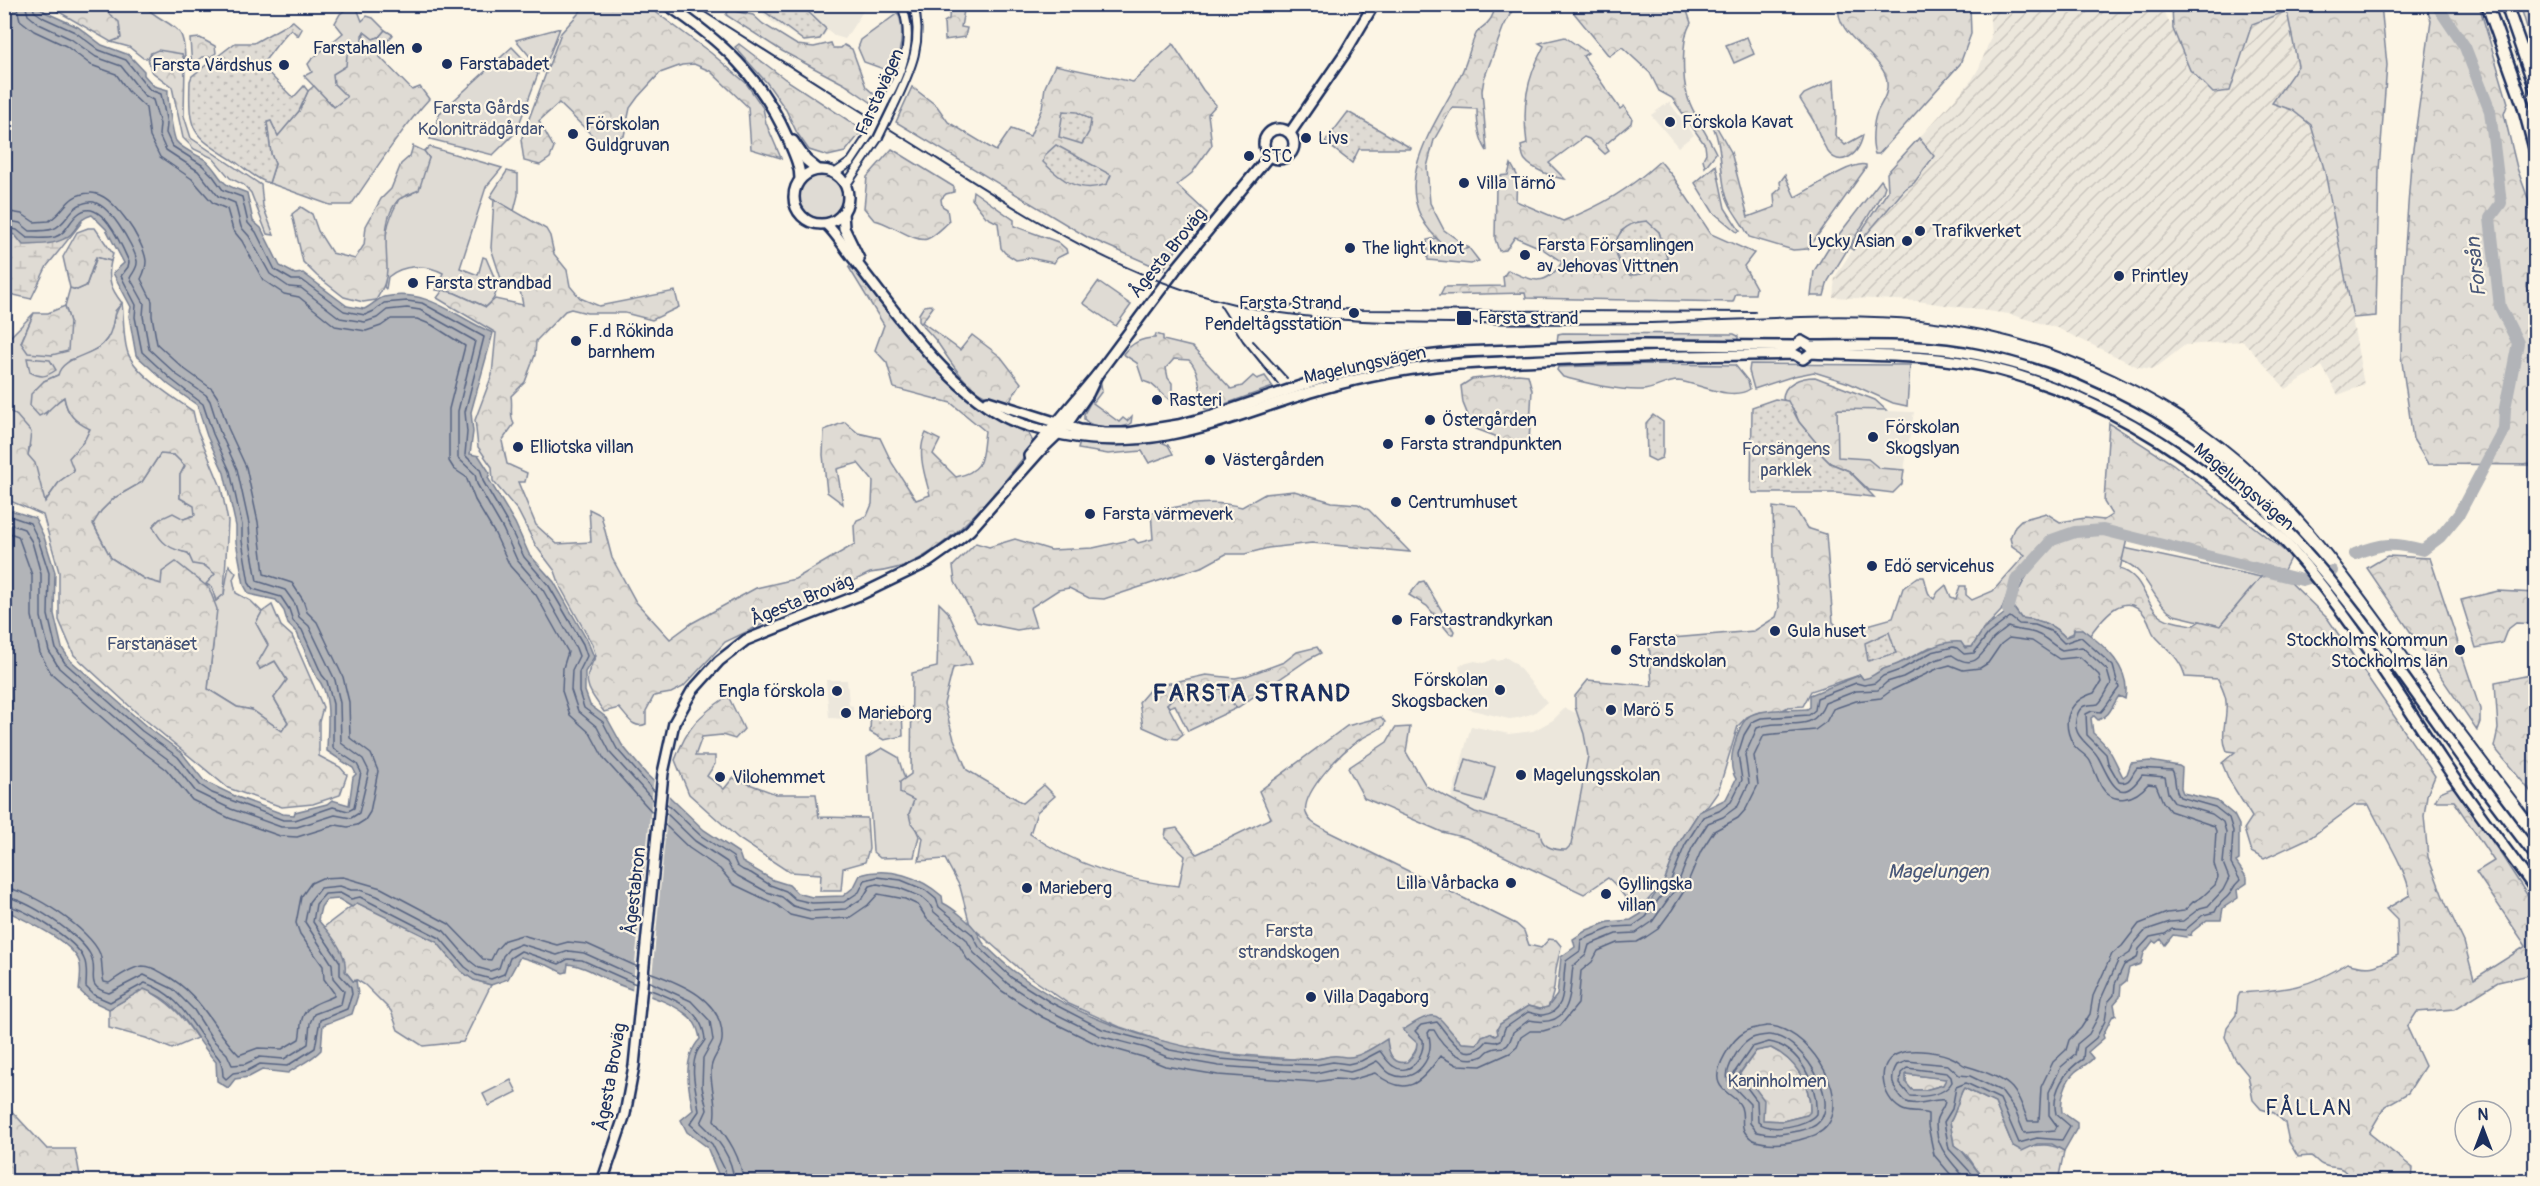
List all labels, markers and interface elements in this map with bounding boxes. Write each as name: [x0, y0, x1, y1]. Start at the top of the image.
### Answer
place label: Farstahallen: [313, 37, 405, 60]
marker: Farstahallen: [410, 41, 424, 55]
street label: Farstavägen: [851, 45, 909, 139]
place label: Farstabadet: [459, 53, 550, 76]
place label: Farsta Värdshus: [152, 54, 272, 77]
marker: Farstabadet: [440, 57, 454, 71]
marker: Farsta Värdshus: [277, 58, 291, 72]
park label: Farsta Gårds Koloniträdgårdar: [418, 97, 545, 141]
place label: Förskola Kavat: [1682, 111, 1794, 134]
place label: Förskolan Guldgruvan: [585, 113, 670, 157]
marker: Förskola Kavat: [1663, 115, 1677, 129]
marker: Förskolan Guldgruvan: [566, 127, 580, 141]
place label: Livs: [1318, 127, 1348, 150]
marker: Livs: [1299, 131, 1313, 145]
place label: STC: [1261, 145, 1293, 168]
marker: STC: [1242, 149, 1256, 163]
place label: Villa Tärnö: [1476, 172, 1556, 195]
marker: Villa Tärnö: [1457, 176, 1471, 190]
street label: Ågesta Broväg: [1124, 203, 1211, 303]
place label: Trafikverket: [1932, 220, 2022, 243]
marker: Trafikverket: [1913, 224, 1927, 238]
place label: Lycky Asian: [1808, 230, 1895, 253]
place label: Farsta Församlingen av Jehovas Vittnen: [1537, 234, 1694, 278]
marker: Lycky Asian: [1900, 234, 1914, 248]
water label: Forsån: [2460, 234, 2492, 298]
place label: The light knot: [1362, 237, 1465, 260]
marker: The light knot: [1343, 241, 1357, 255]
marker: Farsta Församlingen av Jehovas Vittnen: [1518, 248, 1532, 262]
place label: Printley: [2131, 265, 2188, 288]
marker: Printley: [2112, 269, 2126, 283]
place label: Farsta strandbad: [425, 272, 552, 295]
marker: Farsta strandbad: [406, 276, 420, 290]
place label: Farsta Strand Pendeltågsstation: [1204, 292, 1342, 336]
marker: Farsta Strand Pendeltågsstation: [1347, 306, 1361, 320]
place label: Farsta strand: [1478, 307, 1579, 330]
marker: Farsta strand: [1455, 309, 1473, 327]
place label: F.d Rökinda barnhem: [588, 320, 674, 364]
marker: F.d Rökinda barnhem: [569, 334, 583, 348]
street label: Magelungsvägen: [1302, 341, 1428, 389]
place label: Rasteri: [1169, 389, 1222, 412]
marker: Rasteri: [1150, 393, 1164, 407]
place label: Östergården: [1442, 409, 1537, 432]
marker: Östergården: [1423, 413, 1437, 427]
place label: Förskolan Skogslyan: [1885, 416, 1960, 460]
marker: Förskolan Skogslyan: [1866, 430, 1880, 444]
place label: Farsta strandpunkten: [1400, 433, 1562, 456]
place label: Elliotska villan: [530, 436, 634, 459]
marker: Farsta strandpunkten: [1381, 437, 1395, 451]
park label: Forsängens parklek: [1742, 438, 1830, 482]
street label: Magelungsvägen: [2189, 438, 2299, 536]
marker: Elliotska villan: [511, 440, 525, 454]
place label: Västergården: [1222, 449, 1324, 472]
marker: Västergården: [1203, 453, 1217, 467]
place label: Centrumhuset: [1408, 491, 1518, 514]
marker: Centrumhuset: [1389, 495, 1403, 509]
place label: Farsta värmeverk: [1102, 503, 1233, 526]
marker: Farsta värmeverk: [1083, 507, 1097, 521]
place label: Edö servicehus: [1884, 555, 1994, 578]
marker: Edö servicehus: [1865, 559, 1879, 573]
street label: Ågesta Broväg: [747, 568, 857, 631]
place label: Farstastrandkyrkan: [1409, 609, 1553, 632]
marker: Farstastrandkyrkan: [1390, 613, 1404, 627]
place label: Gula huset: [1787, 620, 1867, 643]
marker: Gula huset: [1768, 624, 1782, 638]
place label: Farsta Strandskolan: [1628, 629, 1727, 673]
place label: Stockholms kommun Stockholms län: [2286, 629, 2448, 673]
park label: Farstanäset: [107, 633, 198, 656]
marker: Farsta Strandskolan: [1609, 643, 1623, 657]
marker: Stockholms kommun Stockholms län: [2453, 643, 2467, 657]
place label: Förskolan Skogsbacken: [1391, 669, 1488, 713]
district label: FARSTA STRAND: [1153, 679, 1351, 708]
place label: Engla förskola: [718, 680, 825, 703]
marker: Förskolan Skogsbacken: [1493, 683, 1507, 697]
marker: Engla förskola: [830, 684, 844, 698]
place label: Marö 5: [1623, 699, 1674, 722]
place label: Marieborg: [858, 702, 932, 725]
marker: Marö 5: [1604, 703, 1618, 717]
marker: Marieborg: [839, 706, 853, 720]
place label: Magelungsskolan: [1533, 764, 1660, 787]
place label: Vilohemmet: [732, 766, 826, 789]
marker: Magelungsskolan: [1514, 768, 1528, 782]
marker: Vilohemmet: [713, 770, 727, 784]
street label: Ågestabron: [618, 846, 651, 936]
water label: Magelungen: [1888, 859, 1990, 884]
place label: Lilla Vårbacka: [1396, 872, 1499, 895]
place label: Gyllingska villan: [1617, 873, 1692, 917]
marker: Lilla Vårbacka: [1504, 876, 1518, 890]
place label: Marieberg: [1039, 877, 1112, 900]
marker: Marieberg: [1020, 881, 1034, 895]
marker: Gyllingska villan: [1599, 887, 1613, 901]
park label: Farsta strandskogen: [1238, 920, 1340, 964]
place label: Villa Dagaborg: [1323, 986, 1429, 1009]
marker: Villa Dagaborg: [1304, 990, 1318, 1004]
street label: Ågesta Broväg: [589, 1021, 632, 1133]
park label: Kaninholmen: [1727, 1070, 1827, 1093]
district label: FÅLLAN: [2265, 1094, 2353, 1122]
north arrow: [2453, 1099, 2513, 1159]
text: N: [2478, 1105, 2489, 1125]

